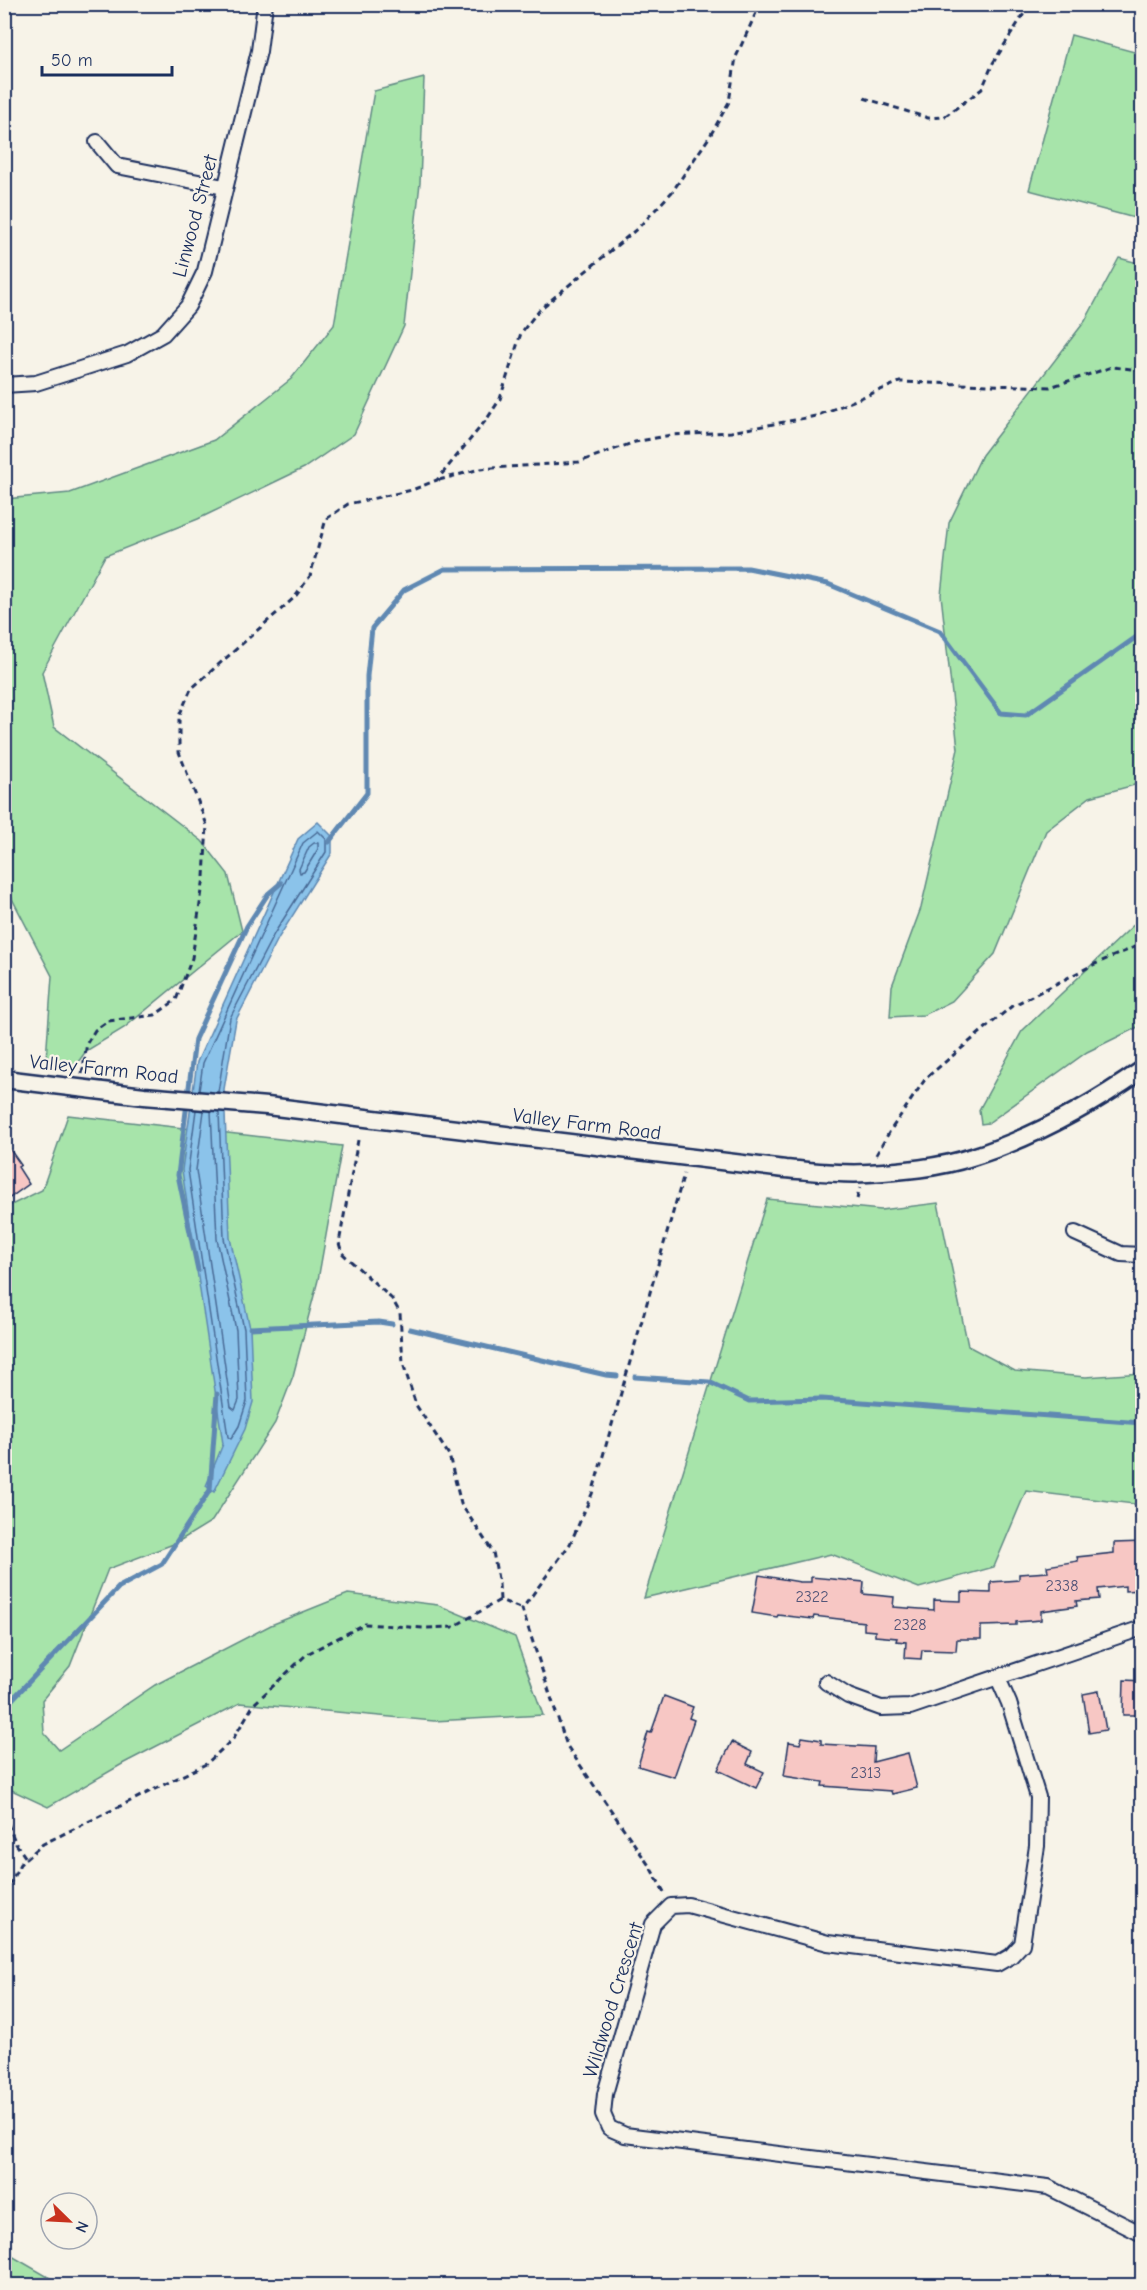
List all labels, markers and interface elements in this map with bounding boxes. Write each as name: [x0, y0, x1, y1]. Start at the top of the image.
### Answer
scale bar: [42, 39, 172, 77]
text: 50 m: [51, 50, 93, 71]
street label: Linwood Street: [168, 151, 223, 280]
street label: Valley Farm Road: [29, 1050, 179, 1088]
street label: Valley Farm Road: [511, 1103, 663, 1145]
house number: 2338: [1046, 1577, 1078, 1595]
house number: 2322: [795, 1588, 829, 1606]
house number: 2328: [893, 1616, 927, 1634]
house number: 2313: [851, 1764, 881, 1782]
street label: Wildwood Crescent: [578, 1918, 648, 2081]
north arrow: [39, 2191, 99, 2251]
text: N: [71, 2218, 92, 2235]

